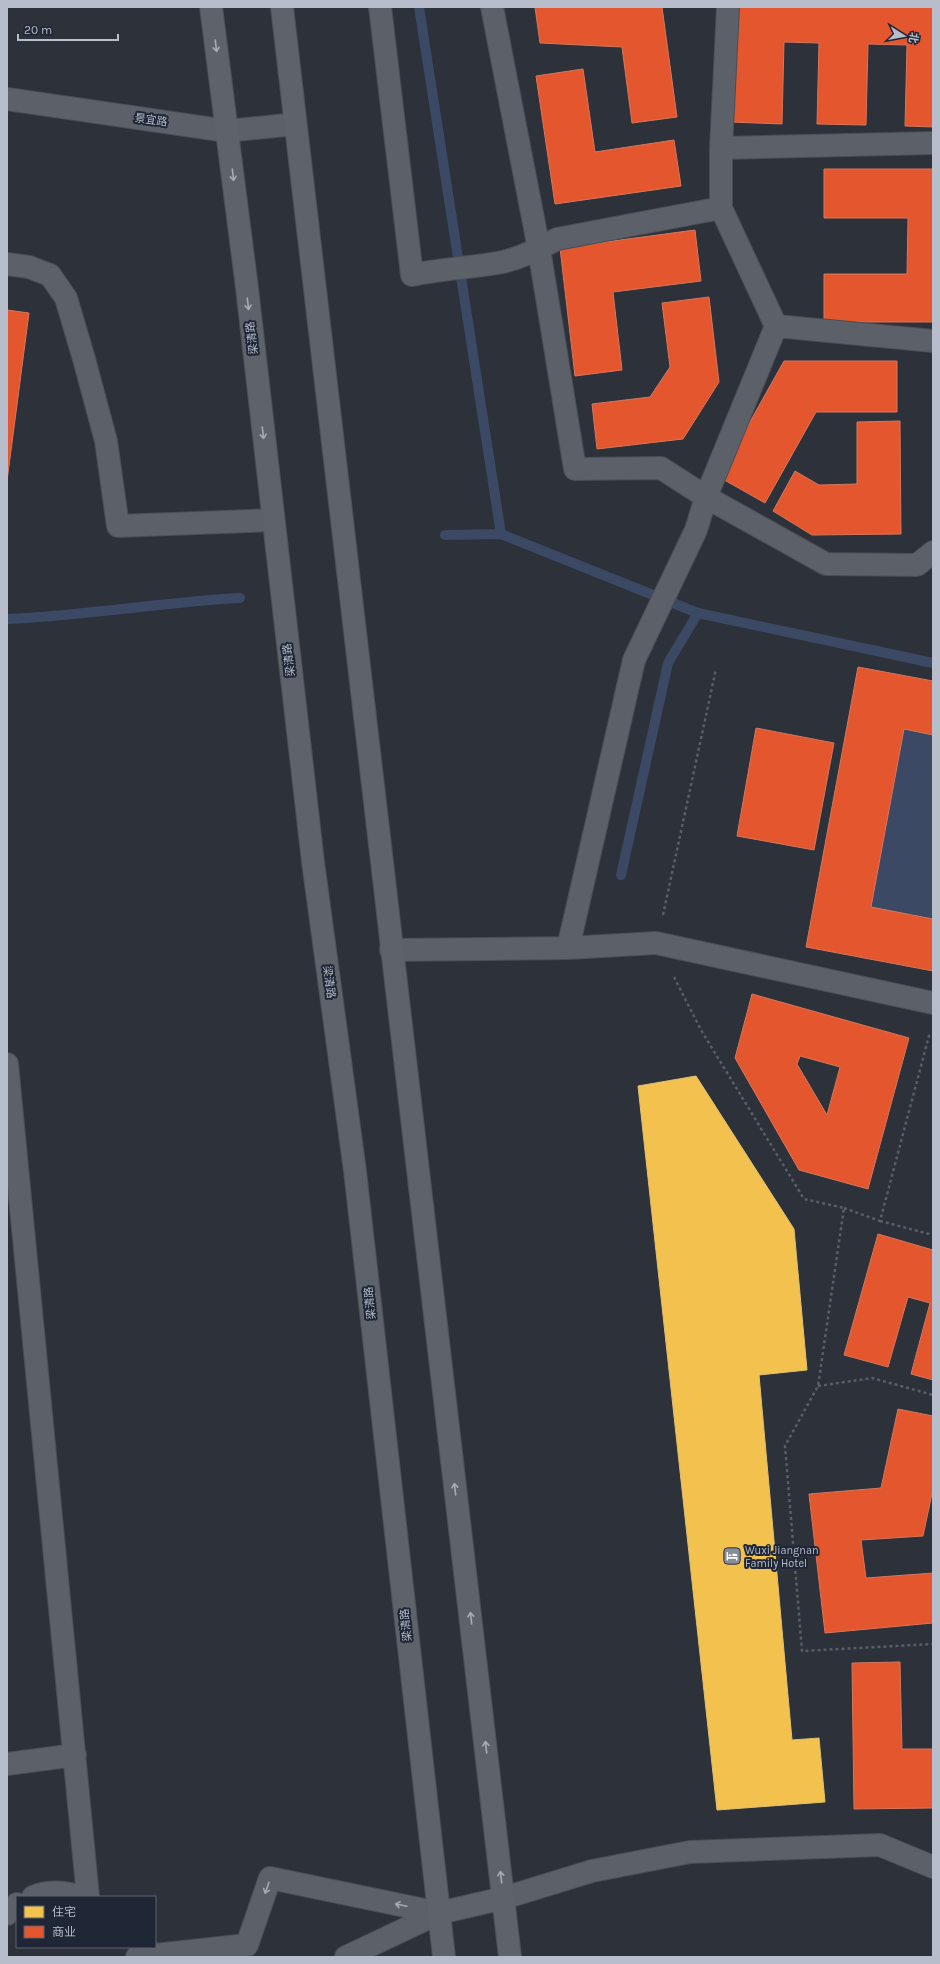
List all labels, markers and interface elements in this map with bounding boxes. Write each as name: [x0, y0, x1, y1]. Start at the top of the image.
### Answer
scale bar: [18, 16, 118, 42]
north arrow: [884, 16, 924, 56]
text: 20 m: [24, 23, 52, 37]
text: 北: [906, 31, 921, 44]
one-way arrow: [212, 39, 220, 52]
street label: 景宜路: [134, 111, 168, 129]
one-way arrow: [229, 168, 237, 181]
one-way arrow: [245, 297, 252, 310]
street label: 梁清路: [244, 321, 260, 355]
one-way arrow: [259, 426, 267, 439]
street label: 梁清路: [281, 643, 297, 677]
street label: 梁清路: [320, 965, 338, 999]
street label: 梁清路: [362, 1286, 378, 1320]
one-way arrow: [451, 1483, 459, 1496]
place label: Wuxi Jiangnan Family Hotel: [745, 1544, 819, 1570]
hotel icon: Wuxi Jiangnan Family Hotel: [722, 1546, 742, 1566]
street label: 梁清路: [398, 1608, 414, 1642]
one-way arrow: [467, 1612, 474, 1625]
one-way arrow: [482, 1741, 490, 1754]
one-way arrow: [497, 1870, 505, 1883]
one-way arrow: [263, 1882, 270, 1895]
legend: [16, 1896, 156, 1948]
one-way arrow: [395, 1901, 408, 1909]
text: 住宅: [52, 1905, 76, 1919]
text: 商业: [52, 1925, 76, 1939]

